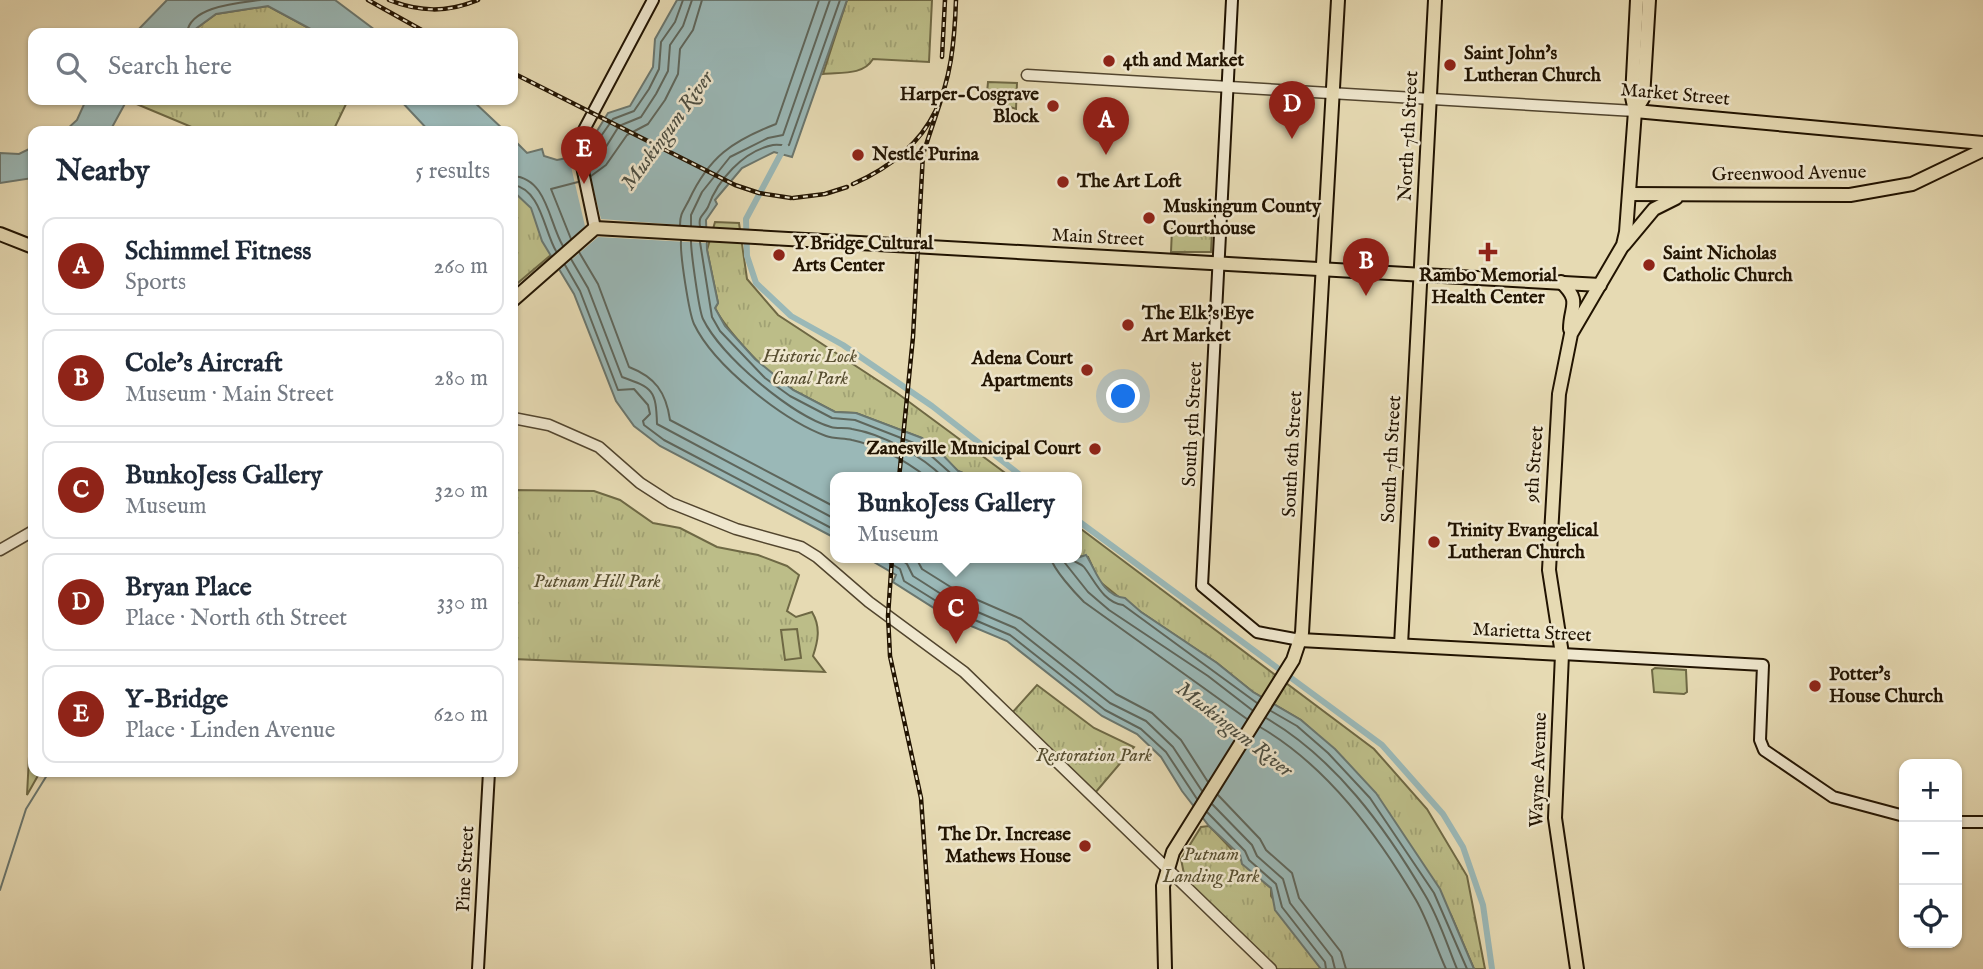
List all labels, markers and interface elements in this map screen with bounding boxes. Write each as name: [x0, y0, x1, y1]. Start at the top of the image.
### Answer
search box: [28, 28, 518, 105]
place label: Saint John's Lutheran Church: [1464, 42, 1602, 88]
icon: search: [52, 48, 90, 86]
place label: 4th and Market: [1123, 49, 1244, 73]
text: Search here: [108, 50, 232, 83]
marker: 4th and Market: [1101, 53, 1117, 69]
marker: Saint John's Lutheran Church: [1442, 57, 1458, 73]
water label: Muskingum River: [616, 65, 721, 196]
street label: North 7th Street: [1394, 70, 1424, 202]
street label: Market Street: [1619, 78, 1731, 112]
pin: D: [1269, 81, 1315, 139]
place label: Harper-Cosgrave Block: [900, 83, 1040, 129]
pin: A: [1083, 97, 1129, 155]
marker: Harper-Cosgrave Block: [1045, 98, 1061, 114]
pin: E: [561, 126, 607, 184]
place label: Nestlé Purina: [871, 143, 980, 167]
marker: Nestlé Purina: [850, 147, 866, 163]
text: Nearby: [56, 153, 149, 191]
text: 5 results: [415, 157, 490, 186]
street label: Greenwood Avenue: [1712, 161, 1867, 187]
place label: The Art Loft: [1076, 170, 1182, 194]
marker: The Art Loft: [1055, 174, 1071, 190]
place label: Muskingum County Courthouse: [1163, 195, 1322, 241]
marker: Muskingum County Courthouse: [1141, 210, 1157, 226]
street label: Main Street: [1051, 224, 1145, 252]
place label: Y Bridge Cultural Arts Center: [792, 232, 934, 278]
text: Schimmel Fitness: [125, 235, 311, 268]
pin: B: [1343, 238, 1389, 296]
marker: Rambo Memorial Health Center: [1478, 242, 1498, 262]
place label: Saint Nicholas Catholic Church: [1663, 242, 1794, 288]
marker: Y Bridge Cultural Arts Center: [771, 247, 787, 263]
text: A: [73, 252, 89, 281]
text: 260 m: [433, 252, 488, 281]
marker: Saint Nicholas Catholic Church: [1641, 257, 1657, 273]
place label: Rambo Memorial Health Center: [1419, 264, 1558, 310]
text: Sports: [125, 268, 186, 297]
place label: The Elk's Eye Art Market: [1141, 302, 1254, 348]
marker: The Elk's Eye Art Market: [1120, 317, 1136, 333]
park label: Historic Lock Canal Park: [762, 345, 858, 391]
text: Cole's Aircraft: [125, 347, 283, 380]
place label: Adena Court Apartments: [971, 347, 1073, 393]
street label: South 5th Street: [1178, 360, 1208, 487]
marker: Adena Court Apartments: [1079, 362, 1095, 378]
text: B: [73, 364, 89, 393]
text: 280 m: [434, 364, 488, 393]
your location: [1106, 379, 1140, 413]
text: Museum · Main Street: [125, 380, 334, 409]
street label: South 6th Street: [1278, 390, 1308, 518]
street label: South 7th Street: [1377, 394, 1407, 523]
street label: 9th Street: [1520, 425, 1550, 504]
place label: Zanesville Municipal Court: [866, 437, 1081, 461]
marker: Zanesville Municipal Court: [1087, 441, 1103, 457]
text: BunkoJess Gallery: [125, 459, 323, 492]
popup: [830, 472, 1082, 563]
text: C: [73, 476, 89, 505]
text: 320 m: [435, 476, 488, 505]
text: BunkoJess Gallery: [857, 487, 1055, 520]
text: Museum: [125, 492, 207, 521]
place label: Trinity Evangelical Lutheran Church: [1447, 519, 1599, 565]
text: Museum: [857, 520, 939, 549]
marker: Trinity Evangelical Lutheran Church: [1426, 534, 1442, 550]
park label: Putnam Hill Park: [533, 570, 661, 594]
text: Bryan Place: [125, 571, 252, 604]
pin: C: [933, 586, 979, 644]
text: D: [72, 588, 90, 617]
text: 330 m: [437, 588, 488, 617]
text: Place · North 6th Street: [125, 604, 347, 633]
street label: Marietta Street: [1472, 618, 1593, 648]
place label: Potter's House Church: [1829, 663, 1944, 709]
water label: Muskingum River: [1170, 676, 1299, 785]
marker: Potter's House Church: [1807, 678, 1823, 694]
text: Y-Bridge: [125, 683, 228, 716]
text: E: [73, 700, 89, 729]
text: 620 m: [433, 700, 488, 729]
street label: Wayne Avenue: [1525, 712, 1553, 828]
text: Place · Linden Avenue: [125, 716, 335, 745]
park label: Restoration Park: [1036, 744, 1152, 768]
map controls: [1899, 759, 1962, 948]
button: +: [1899, 759, 1962, 822]
button: −: [1899, 822, 1962, 885]
place label: The Dr. Increase Mathews House: [937, 823, 1071, 869]
street label: Pine Street: [452, 825, 480, 913]
marker: The Dr. Increase Mathews House: [1077, 838, 1093, 854]
park label: Putnam Landing Park: [1161, 843, 1260, 889]
button: locate: [1899, 885, 1962, 948]

